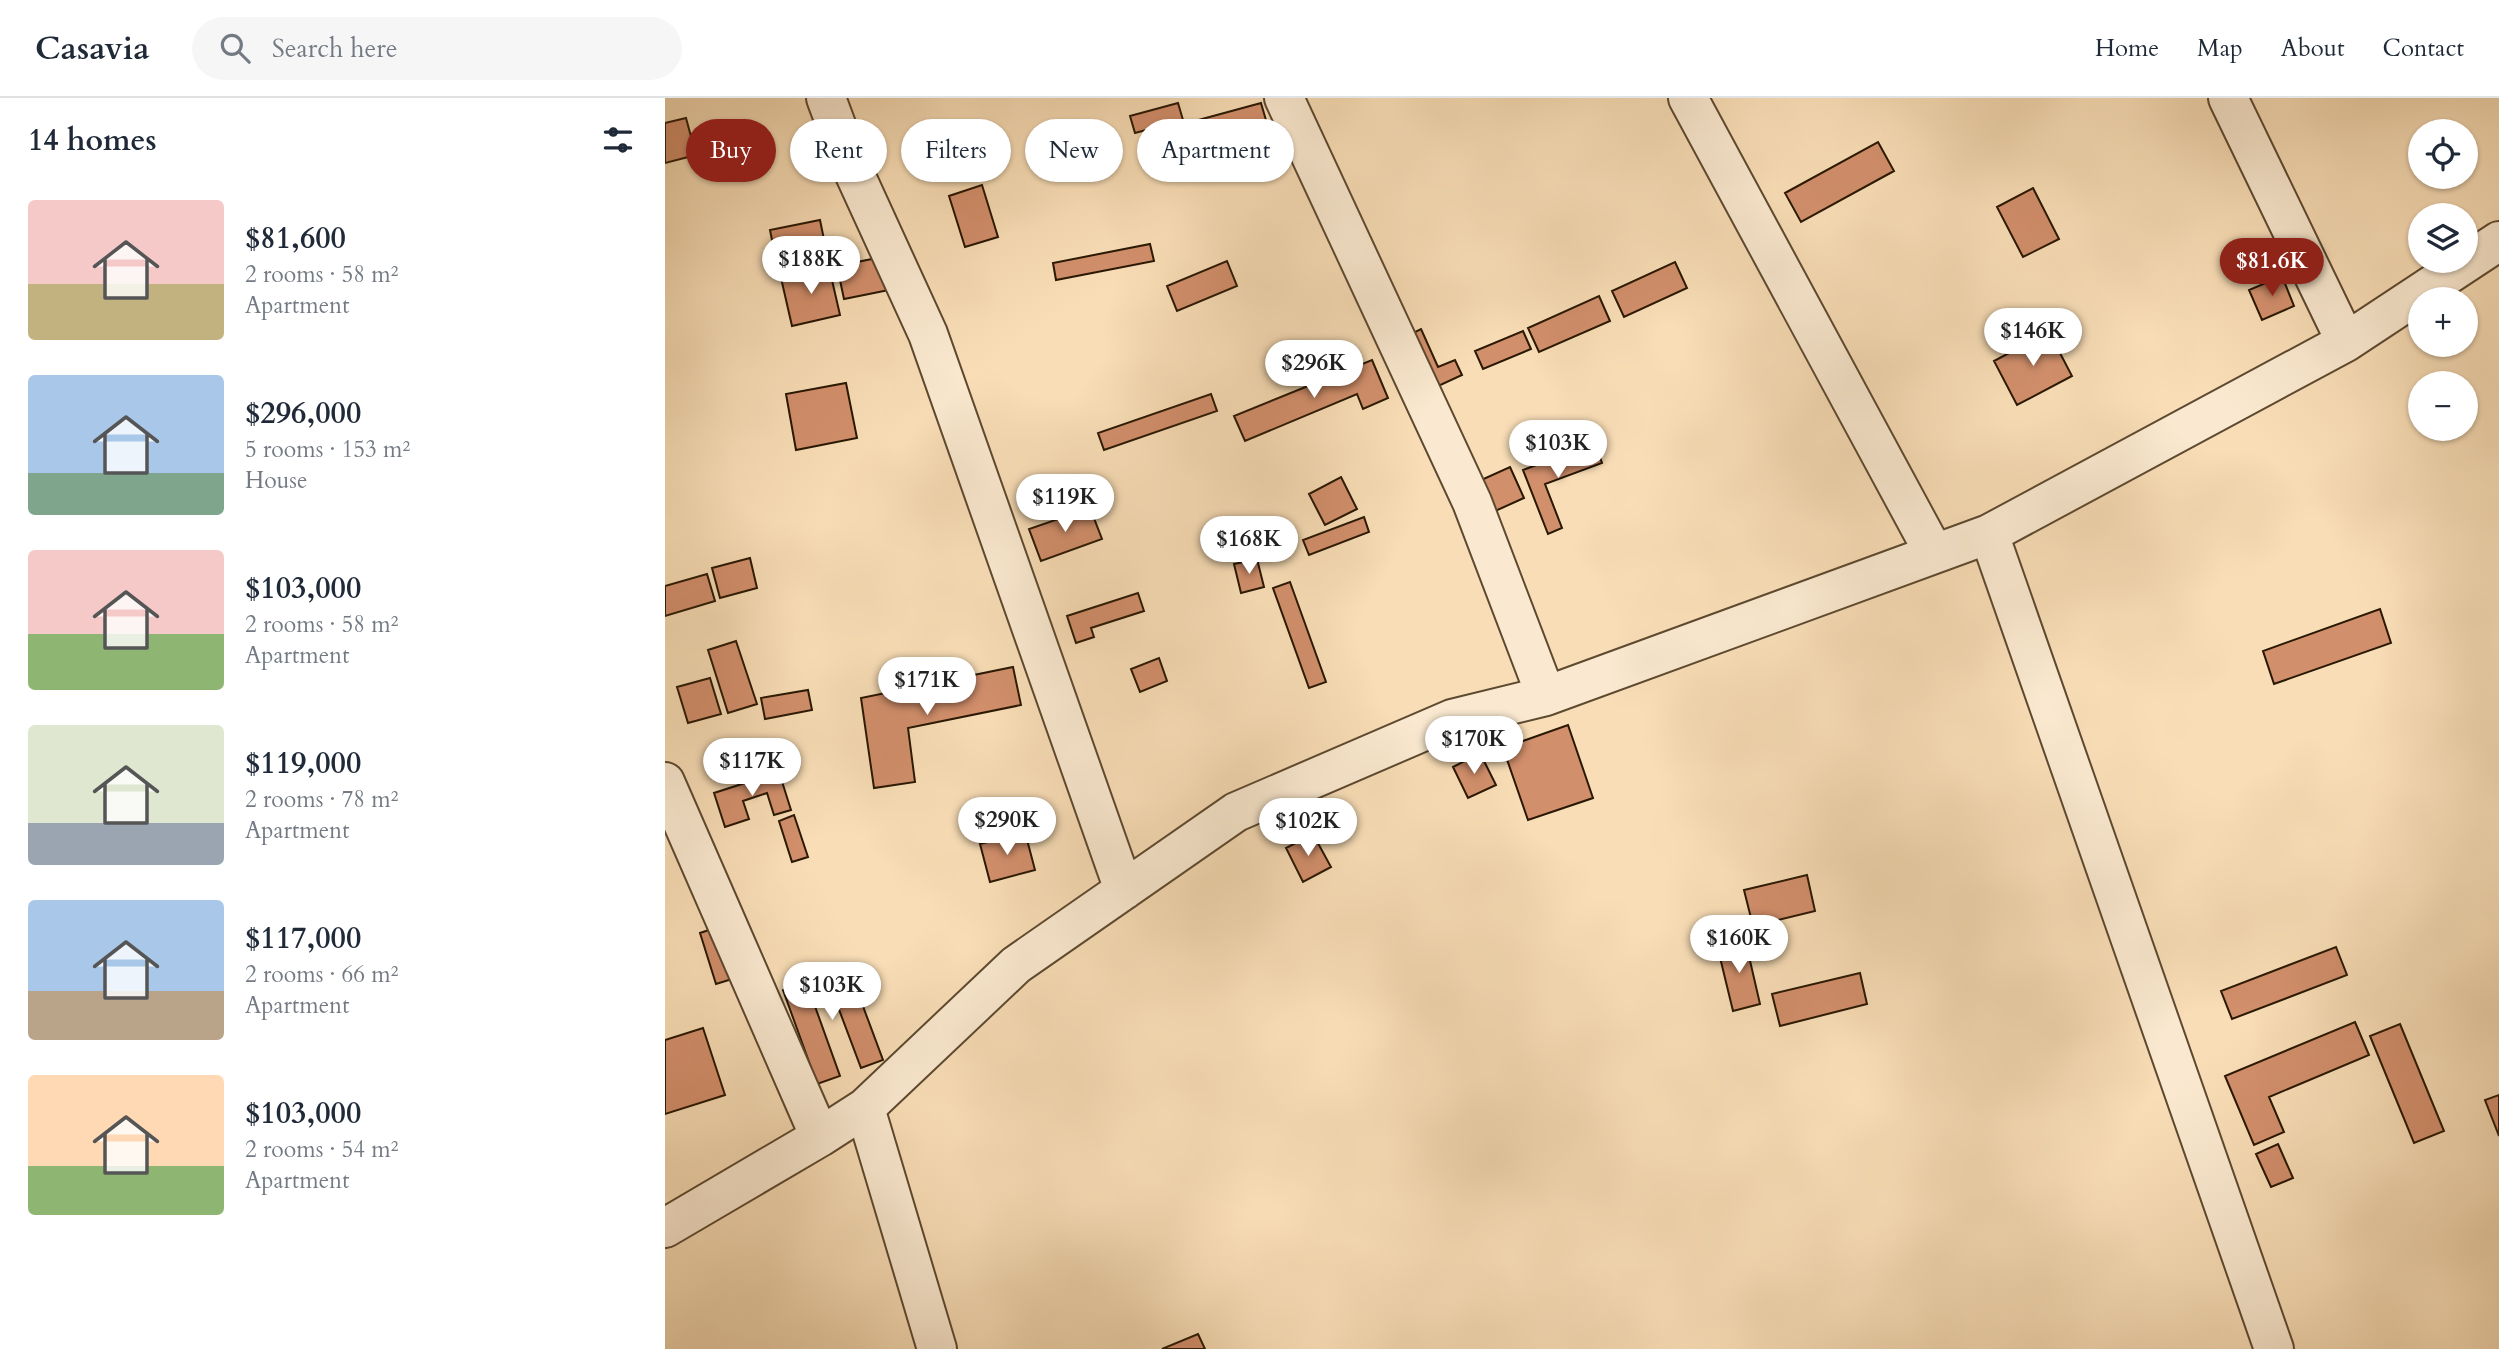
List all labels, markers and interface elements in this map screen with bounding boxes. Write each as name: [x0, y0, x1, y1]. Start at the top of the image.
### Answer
search box: [192, 17, 682, 80]
text: Casavia: [35, 26, 150, 71]
icon: search: [216, 29, 254, 67]
text: Search here: [272, 31, 398, 66]
text: Home: [2095, 32, 2159, 65]
text: Map: [2197, 32, 2243, 65]
text: About: [2281, 32, 2345, 65]
text: Contact: [2383, 32, 2464, 65]
chip: Buy: [686, 119, 776, 182]
chip: Rent: [790, 119, 887, 182]
chip: Filters: [901, 119, 1011, 182]
chip: New: [1025, 119, 1123, 182]
chip: Apartment: [1137, 119, 1294, 182]
map controls: [2408, 119, 2478, 441]
button: locate: [2408, 119, 2478, 189]
text: 14 homes: [28, 120, 157, 161]
icon: filters: [599, 121, 637, 159]
button: layers: [2408, 203, 2478, 273]
text: $81,600: [245, 218, 346, 259]
icon: home: [84, 228, 168, 312]
pin: $188K: [762, 236, 860, 296]
pin: $81.6K: [2215, 238, 2329, 298]
text: $188K: [778, 243, 844, 274]
text: $81.6K: [2236, 245, 2308, 276]
text: 2 rooms · 58 m²: [245, 259, 398, 290]
button: +: [2408, 287, 2478, 357]
text: Apartment: [245, 290, 349, 321]
pin: $146K: [1984, 308, 2082, 368]
text: $146K: [2000, 315, 2066, 346]
pin: $296K: [1265, 341, 1363, 400]
text: $296K: [1281, 347, 1347, 378]
button: −: [2408, 371, 2478, 441]
text: $296,000: [245, 393, 361, 434]
icon: home: [84, 403, 168, 487]
pin: $103K: [1509, 420, 1607, 480]
text: $103K: [1525, 427, 1591, 458]
text: 5 rooms · 153 m²: [245, 434, 410, 465]
text: House: [245, 465, 307, 496]
pin: $119K: [1016, 474, 1114, 534]
text: $119K: [1032, 481, 1098, 512]
pin: $168K: [1200, 517, 1298, 576]
text: $168K: [1216, 523, 1282, 554]
text: $103,000: [245, 568, 361, 609]
icon: home: [84, 578, 168, 662]
text: 2 rooms · 58 m²: [245, 609, 398, 640]
text: Apartment: [245, 640, 349, 671]
pin: $171K: [878, 658, 976, 717]
text: $171K: [894, 664, 960, 695]
pin: $170K: [1425, 716, 1523, 776]
text: $170K: [1441, 723, 1507, 754]
pin: $117K: [703, 738, 801, 798]
text: $119,000: [245, 743, 361, 784]
text: $117K: [719, 745, 785, 776]
icon: home: [84, 753, 168, 837]
text: 2 rooms · 78 m²: [245, 784, 398, 815]
pin: $290K: [958, 798, 1056, 857]
pin: $102K: [1259, 798, 1357, 858]
text: $290K: [974, 804, 1040, 835]
text: $102K: [1275, 805, 1341, 836]
text: Apartment: [245, 815, 349, 846]
pin: $160K: [1690, 916, 1788, 975]
text: $117,000: [245, 918, 361, 959]
text: $160K: [1706, 922, 1772, 953]
icon: home: [84, 928, 168, 1012]
text: 2 rooms · 66 m²: [245, 959, 398, 990]
pin: $103K: [783, 962, 881, 1022]
text: $103K: [799, 969, 865, 1000]
text: Apartment: [245, 990, 349, 1021]
text: $103,000: [245, 1093, 361, 1134]
icon: home: [84, 1103, 168, 1187]
text: 2 rooms · 54 m²: [245, 1134, 398, 1165]
text: Apartment: [245, 1165, 349, 1196]

